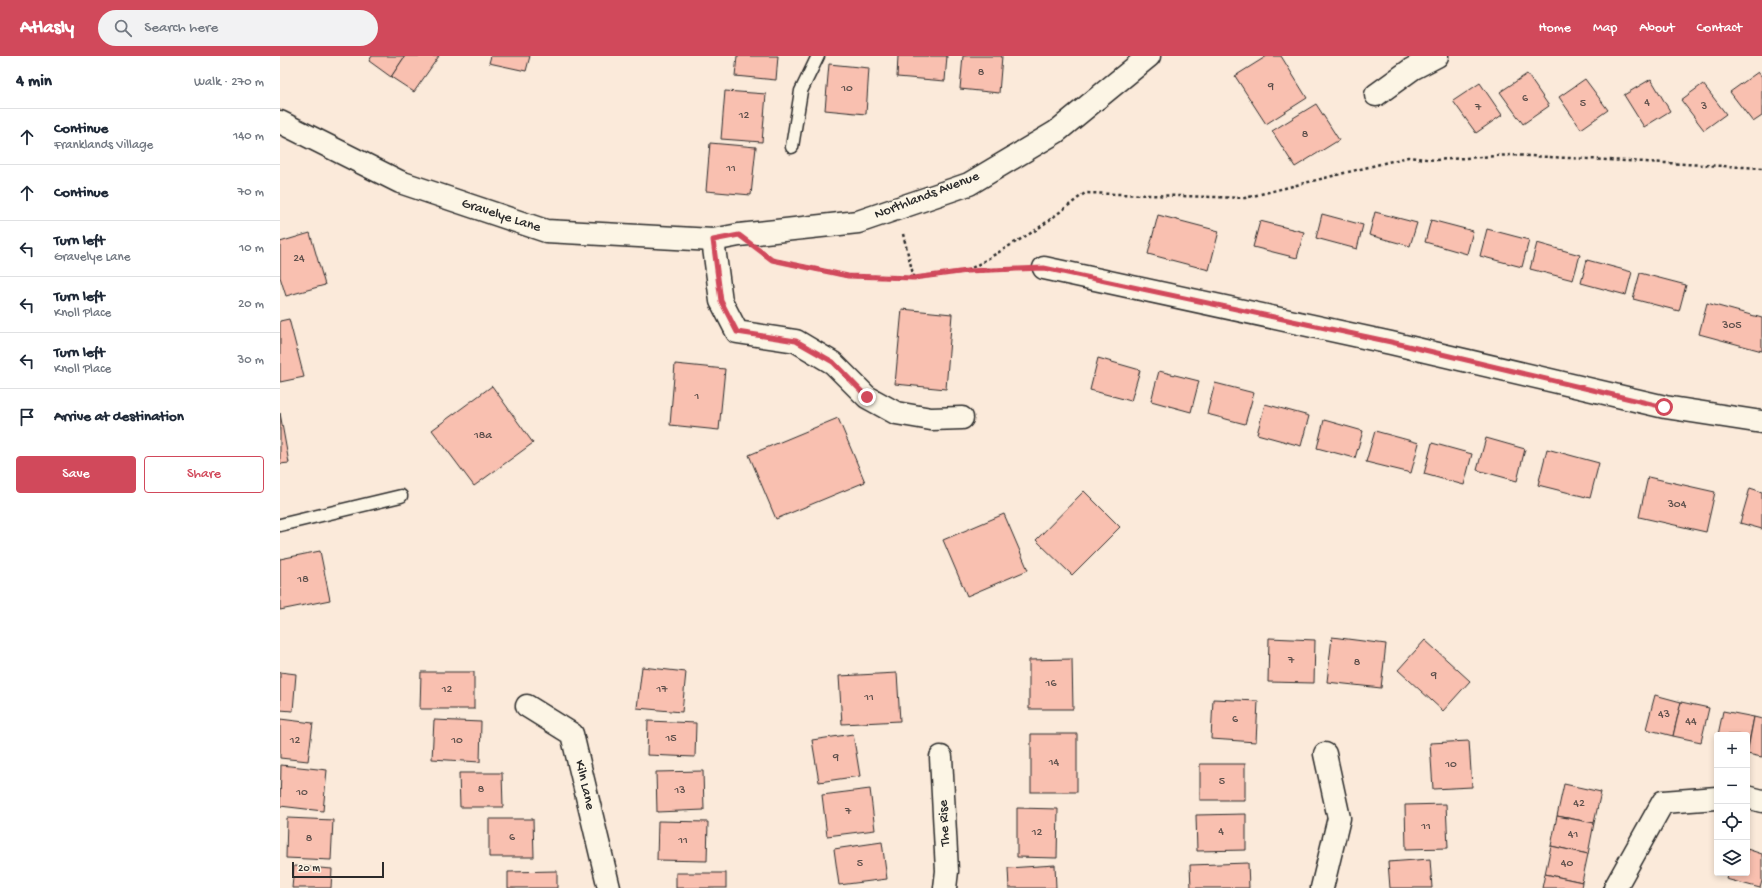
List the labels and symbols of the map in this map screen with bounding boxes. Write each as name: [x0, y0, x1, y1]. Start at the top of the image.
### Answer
house number: 8: [978, 66, 985, 80]
house number: 9: [1267, 80, 1274, 94]
house number: 10: [840, 82, 853, 96]
house number: 6: [1522, 92, 1529, 106]
house number: 4: [1644, 96, 1650, 110]
house number: 5: [1580, 97, 1586, 111]
house number: 3: [1700, 100, 1707, 114]
house number: 7: [1474, 101, 1482, 115]
house number: 12: [738, 109, 749, 123]
house number: 8: [1302, 128, 1309, 142]
house number: 11: [725, 162, 736, 176]
street label: Northlands Avenue: [872, 168, 983, 224]
street label: Gravelye Lane: [459, 195, 543, 237]
house number: 24: [293, 252, 305, 266]
house number: 305: [1721, 319, 1742, 333]
route end: [858, 388, 876, 406]
house number: 1: [694, 390, 700, 404]
route start: [1655, 398, 1673, 416]
house number: 18a: [473, 429, 492, 443]
house number: 304: [1667, 498, 1687, 512]
house number: 18: [296, 573, 309, 587]
house number: 7: [1287, 654, 1295, 668]
house number: 8: [1354, 656, 1361, 670]
house number: 9: [1430, 669, 1437, 683]
house number: 16: [1045, 677, 1057, 691]
house number: 12: [441, 683, 452, 697]
house number: 17: [655, 683, 668, 697]
house number: 11: [863, 691, 874, 705]
house number: 43: [1658, 708, 1670, 722]
house number: 6: [1232, 713, 1239, 727]
house number: 44: [1685, 715, 1697, 729]
house number: 15: [664, 732, 677, 746]
house number: 12: [289, 734, 300, 748]
house number: 10: [450, 734, 463, 748]
house number: 9: [832, 751, 839, 765]
house number: 14: [1048, 756, 1060, 770]
street label: Kiln Lane: [570, 758, 598, 812]
house number: 10: [1444, 758, 1457, 772]
house number: 5: [1219, 775, 1225, 789]
house number: 8: [478, 783, 485, 797]
house number: 13: [673, 784, 686, 798]
house number: 10: [295, 786, 308, 800]
house number: 42: [1573, 797, 1585, 811]
street label: The Rise: [935, 799, 955, 848]
house number: 7: [844, 805, 852, 819]
house number: 11: [1420, 820, 1431, 834]
house number: 4: [1218, 825, 1224, 839]
house number: 12: [1031, 826, 1042, 840]
house number: 41: [1568, 828, 1578, 842]
house number: 6: [509, 831, 516, 845]
house number: 8: [306, 832, 313, 846]
house number: 11: [677, 834, 688, 848]
house number: 5: [857, 857, 863, 871]
house number: 40: [1561, 857, 1573, 871]
scale bar: [292, 860, 384, 879]

